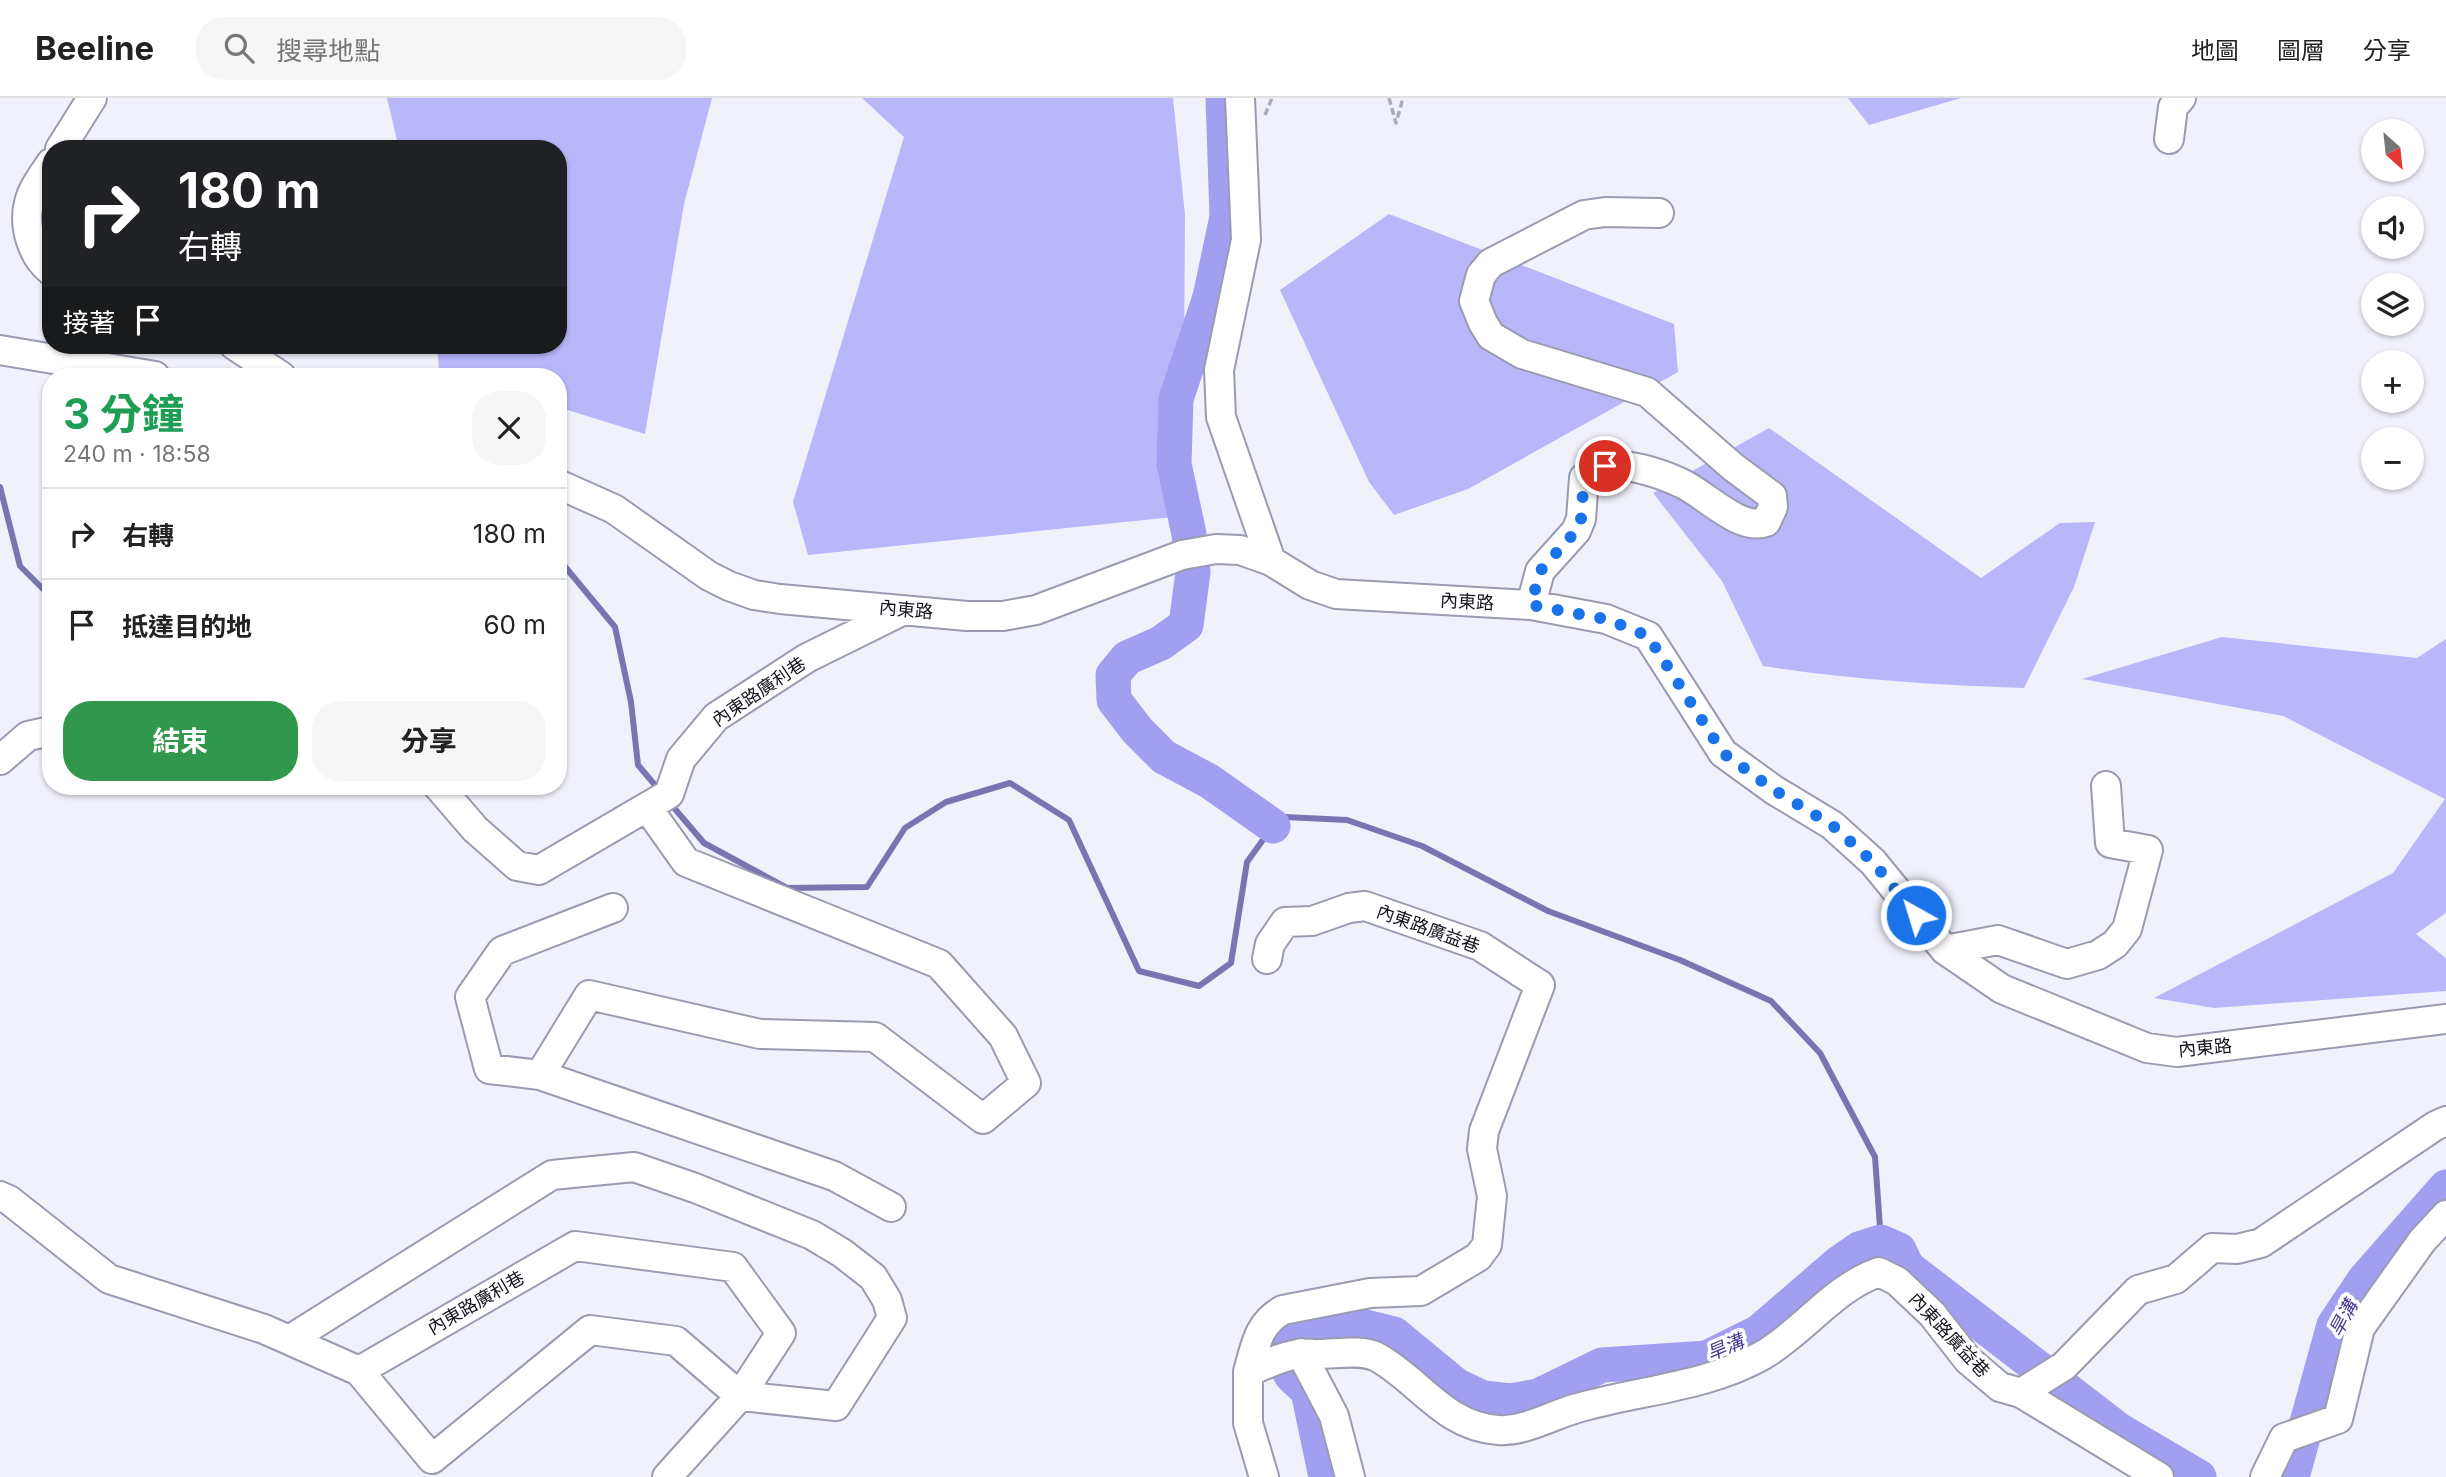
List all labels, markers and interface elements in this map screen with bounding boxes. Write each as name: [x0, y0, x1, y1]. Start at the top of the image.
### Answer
search box: [196, 17, 686, 80]
text: Beeline: [35, 28, 154, 68]
icon: search: [220, 29, 258, 67]
text: 搜尋地點: [276, 35, 380, 66]
text: 地圖: [2191, 36, 2239, 65]
text: 圖層: [2277, 36, 2325, 65]
text: 分享: [2363, 36, 2411, 65]
north arrow: [2361, 119, 2424, 182]
map controls: [2361, 119, 2424, 490]
text: 180 m: [178, 161, 320, 220]
icon: right: [63, 168, 154, 259]
button: sound: [2361, 196, 2424, 259]
text: 右轉: [178, 227, 242, 266]
button: layers: [2361, 273, 2424, 336]
icon: arrive: [129, 301, 167, 339]
text: 接著: [63, 307, 115, 338]
button: +: [2361, 350, 2424, 413]
text: 3 分鐘: [63, 388, 184, 439]
button: close: [472, 391, 546, 465]
button: −: [2361, 427, 2424, 490]
pin: [1575, 436, 1635, 496]
text: 240 m · 18:58: [63, 440, 211, 468]
icon: arrive: [1586, 447, 1624, 485]
icon: right: [63, 515, 101, 553]
text: 180 m: [473, 518, 546, 549]
text: 右轉: [122, 520, 174, 551]
street label: 內東路: [1440, 590, 1495, 613]
street label: 內東路: [878, 597, 934, 622]
icon: arrive: [63, 606, 101, 644]
text: 60 m: [483, 609, 546, 640]
text: 抵達目的地: [122, 611, 252, 642]
street label: 內東路廣利巷: [708, 653, 809, 730]
button: 結束: [63, 701, 298, 781]
button: 分享: [312, 701, 546, 781]
position arrow: [1879, 878, 1953, 952]
street label: 內東路廣益巷: [1374, 900, 1483, 957]
street label: 內東路: [2177, 1035, 2233, 1060]
street label: 內東路廣利巷: [424, 1266, 528, 1339]
street label: 內東路廣益巷: [1905, 1288, 1994, 1381]
water label: 旱溝: [2324, 1293, 2364, 1340]
water label: 旱溝: [1703, 1328, 1750, 1365]

